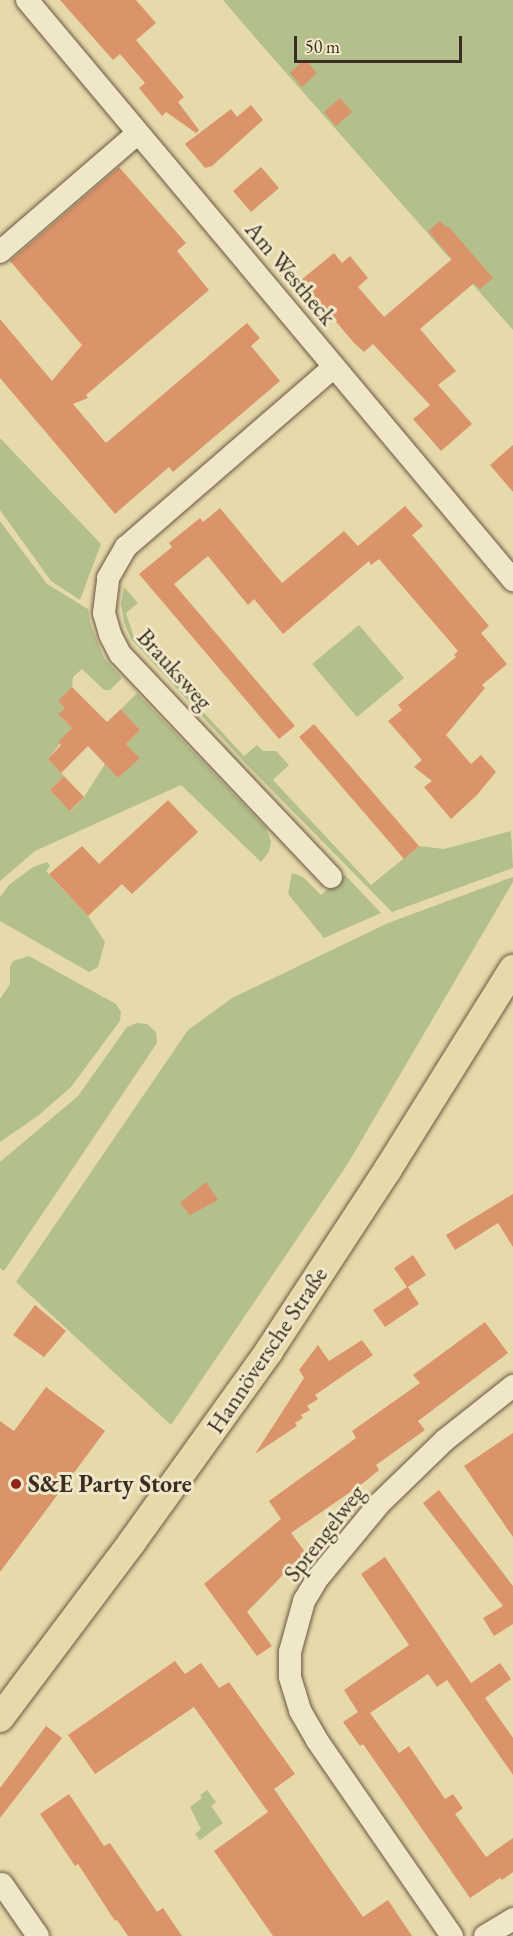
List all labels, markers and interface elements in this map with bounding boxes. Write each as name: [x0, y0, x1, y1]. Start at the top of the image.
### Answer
scale bar: [297, 24, 465, 62]
text: 50 m: [305, 35, 340, 58]
street label: Am Westheck: [239, 215, 343, 331]
street label: Brauksweg: [131, 623, 219, 715]
street label: Hannöversche Straße: [201, 1261, 333, 1439]
place label: S&E Party Store: [28, 1470, 192, 1498]
marker: S&E Party Store: [9, 1477, 23, 1491]
street label: Sprengelweg: [277, 1479, 371, 1587]

